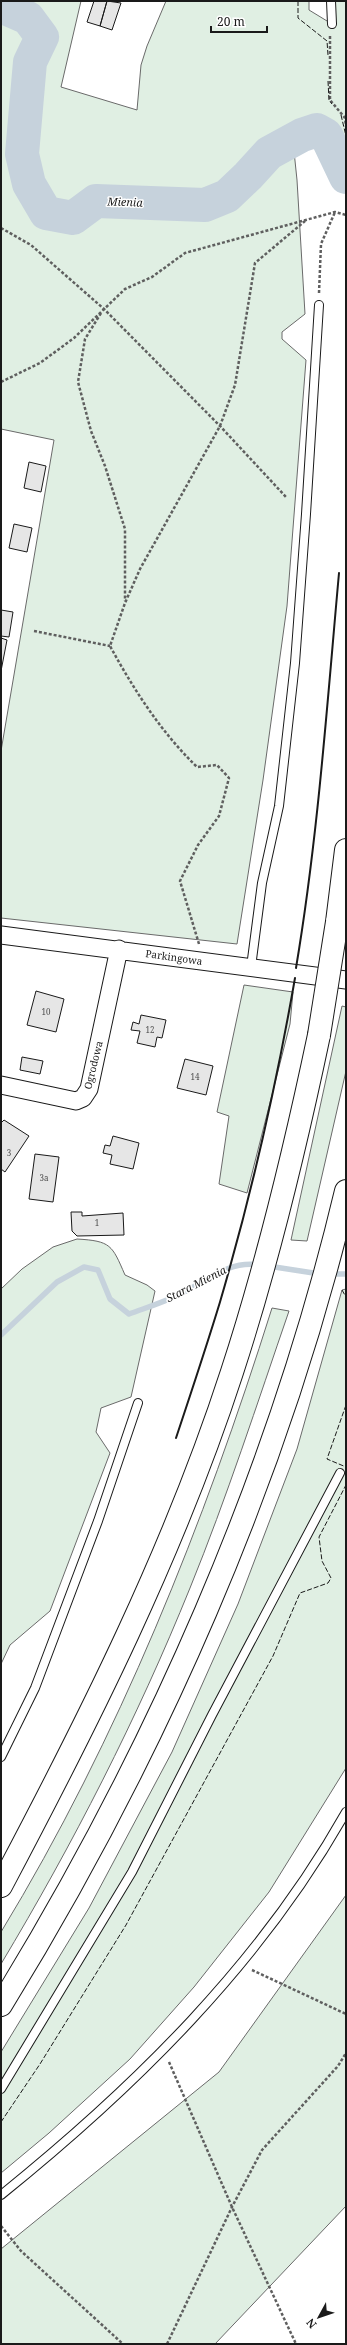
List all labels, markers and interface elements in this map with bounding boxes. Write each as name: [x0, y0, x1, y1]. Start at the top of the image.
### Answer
scale bar: [211, 8, 267, 34]
text: 20 m: [217, 13, 245, 30]
water label: Mienia: [106, 193, 144, 210]
street label: Parkingowa: [145, 946, 204, 968]
house number: 10: [42, 1006, 51, 1017]
house number: 12: [146, 1024, 154, 1035]
street label: Ogrodowa: [80, 1039, 106, 1091]
house number: 14: [191, 1071, 200, 1082]
house number: 3: [7, 1147, 12, 1158]
house number: 3a: [40, 1172, 49, 1183]
house number: 1: [95, 1217, 99, 1228]
water label: Stara Mienia: [163, 1262, 229, 1305]
north arrow: [299, 2297, 339, 2337]
text: N: [302, 2315, 319, 2332]

